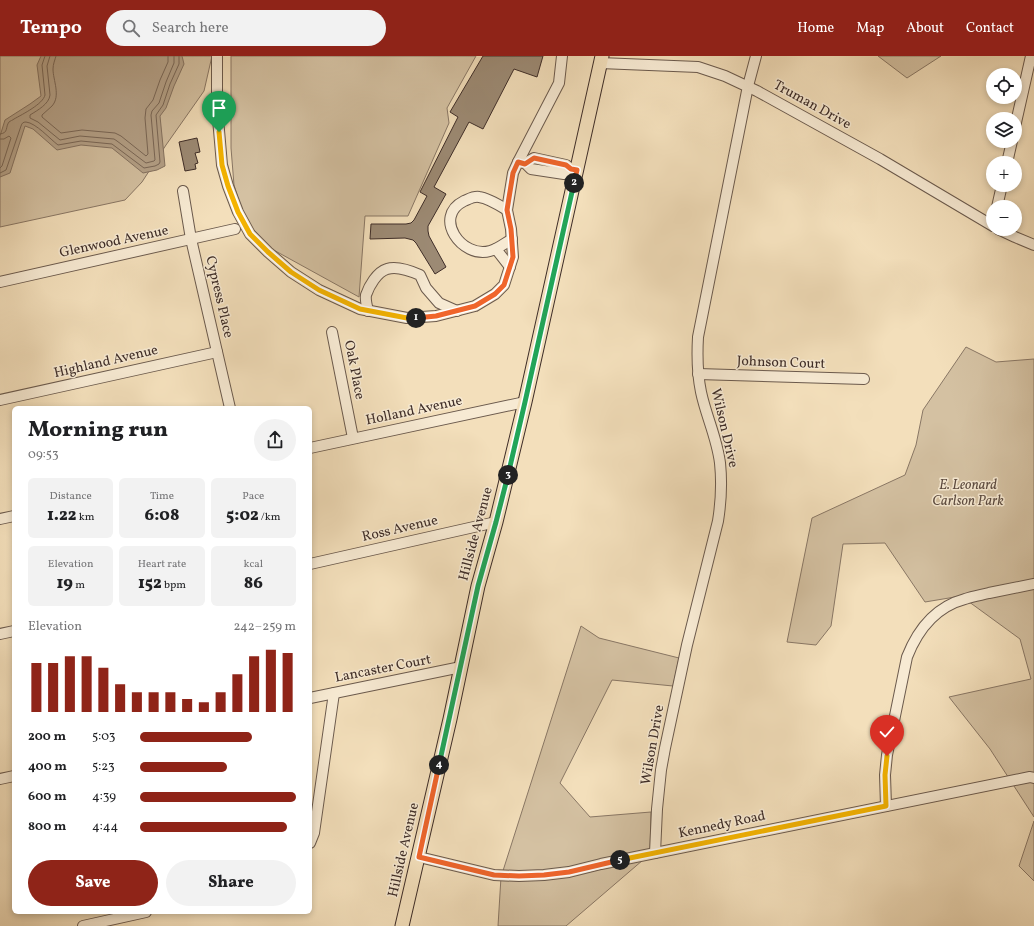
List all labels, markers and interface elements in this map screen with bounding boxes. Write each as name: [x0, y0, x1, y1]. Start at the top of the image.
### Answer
search box: [106, 10, 386, 46]
text: Tempo: [20, 15, 82, 41]
icon: search: [120, 17, 142, 39]
text: Search here: [152, 18, 229, 39]
text: Home: [797, 19, 834, 38]
text: Map: [856, 19, 884, 38]
text: About: [906, 19, 944, 38]
text: Contact: [966, 19, 1014, 38]
map controls: [986, 68, 1022, 236]
button: locate: [986, 68, 1022, 104]
street label: Truman Drive: [770, 76, 855, 134]
pin: [202, 91, 236, 132]
icon: arrive: [208, 97, 230, 119]
button: layers: [986, 112, 1022, 148]
button: +: [986, 156, 1022, 192]
pin: 2: [564, 173, 584, 193]
text: 2: [571, 175, 577, 190]
button: −: [986, 200, 1022, 236]
street label: Glenwood Avenue: [58, 221, 171, 263]
street label: Cypress Place: [200, 254, 238, 340]
pin: 1: [406, 308, 426, 328]
text: 1: [414, 310, 418, 325]
street label: Oak Place: [339, 339, 369, 402]
street label: Highland Avenue: [52, 341, 160, 383]
street label: Johnson Court: [736, 352, 826, 374]
street label: Wilson Drive: [706, 386, 742, 470]
street label: Holland Avenue: [364, 391, 464, 430]
text: Morning run: [28, 415, 168, 446]
button: share: [254, 419, 296, 461]
text: 09:53: [28, 446, 59, 464]
pin: 3: [498, 465, 518, 485]
text: 3: [505, 467, 511, 482]
park label: E. Leonard Carlson Park: [932, 476, 1004, 511]
street label: Hillside Avenue: [454, 485, 498, 583]
text: Distance: [50, 489, 92, 504]
text: Time: [150, 489, 174, 504]
text: Pace: [242, 489, 264, 504]
text: 1.22: [47, 504, 76, 527]
text: 6:08: [145, 504, 179, 527]
text: 5:02: [226, 504, 259, 527]
text: km: [76, 510, 94, 525]
text: /km: [259, 510, 281, 525]
street label: Ross Avenue: [360, 511, 440, 547]
text: Elevation: [48, 557, 94, 572]
text: Heart rate: [138, 557, 186, 572]
text: kcal: [244, 557, 263, 572]
text: 19: [56, 572, 73, 595]
text: 152: [138, 572, 162, 595]
text: 86: [244, 572, 263, 595]
text: m: [73, 578, 85, 593]
text: bpm: [162, 578, 186, 593]
text: Elevation: [28, 618, 82, 636]
text: 242–259 m: [233, 618, 296, 636]
street label: Lancaster Court: [333, 650, 433, 688]
street label: Wilson Drive: [637, 703, 669, 786]
pin: [870, 715, 904, 756]
icon: check: [876, 721, 898, 743]
text: 200 m: [28, 728, 66, 746]
text: 5:03: [92, 728, 115, 746]
pin: 4: [429, 755, 449, 775]
text: 4: [436, 757, 442, 772]
text: 400 m: [28, 758, 67, 776]
text: 5:23: [92, 758, 115, 776]
text: 600 m: [28, 788, 66, 806]
text: 4:39: [92, 788, 116, 806]
street label: Hillside Avenue: [384, 801, 424, 899]
street label: Kennedy Road: [677, 806, 767, 843]
text: 800 m: [28, 818, 66, 836]
text: 4:44: [92, 818, 118, 836]
pin: 5: [610, 850, 630, 870]
text: 5: [617, 852, 623, 867]
button: Save: [28, 860, 158, 906]
button: Share: [166, 860, 296, 906]

